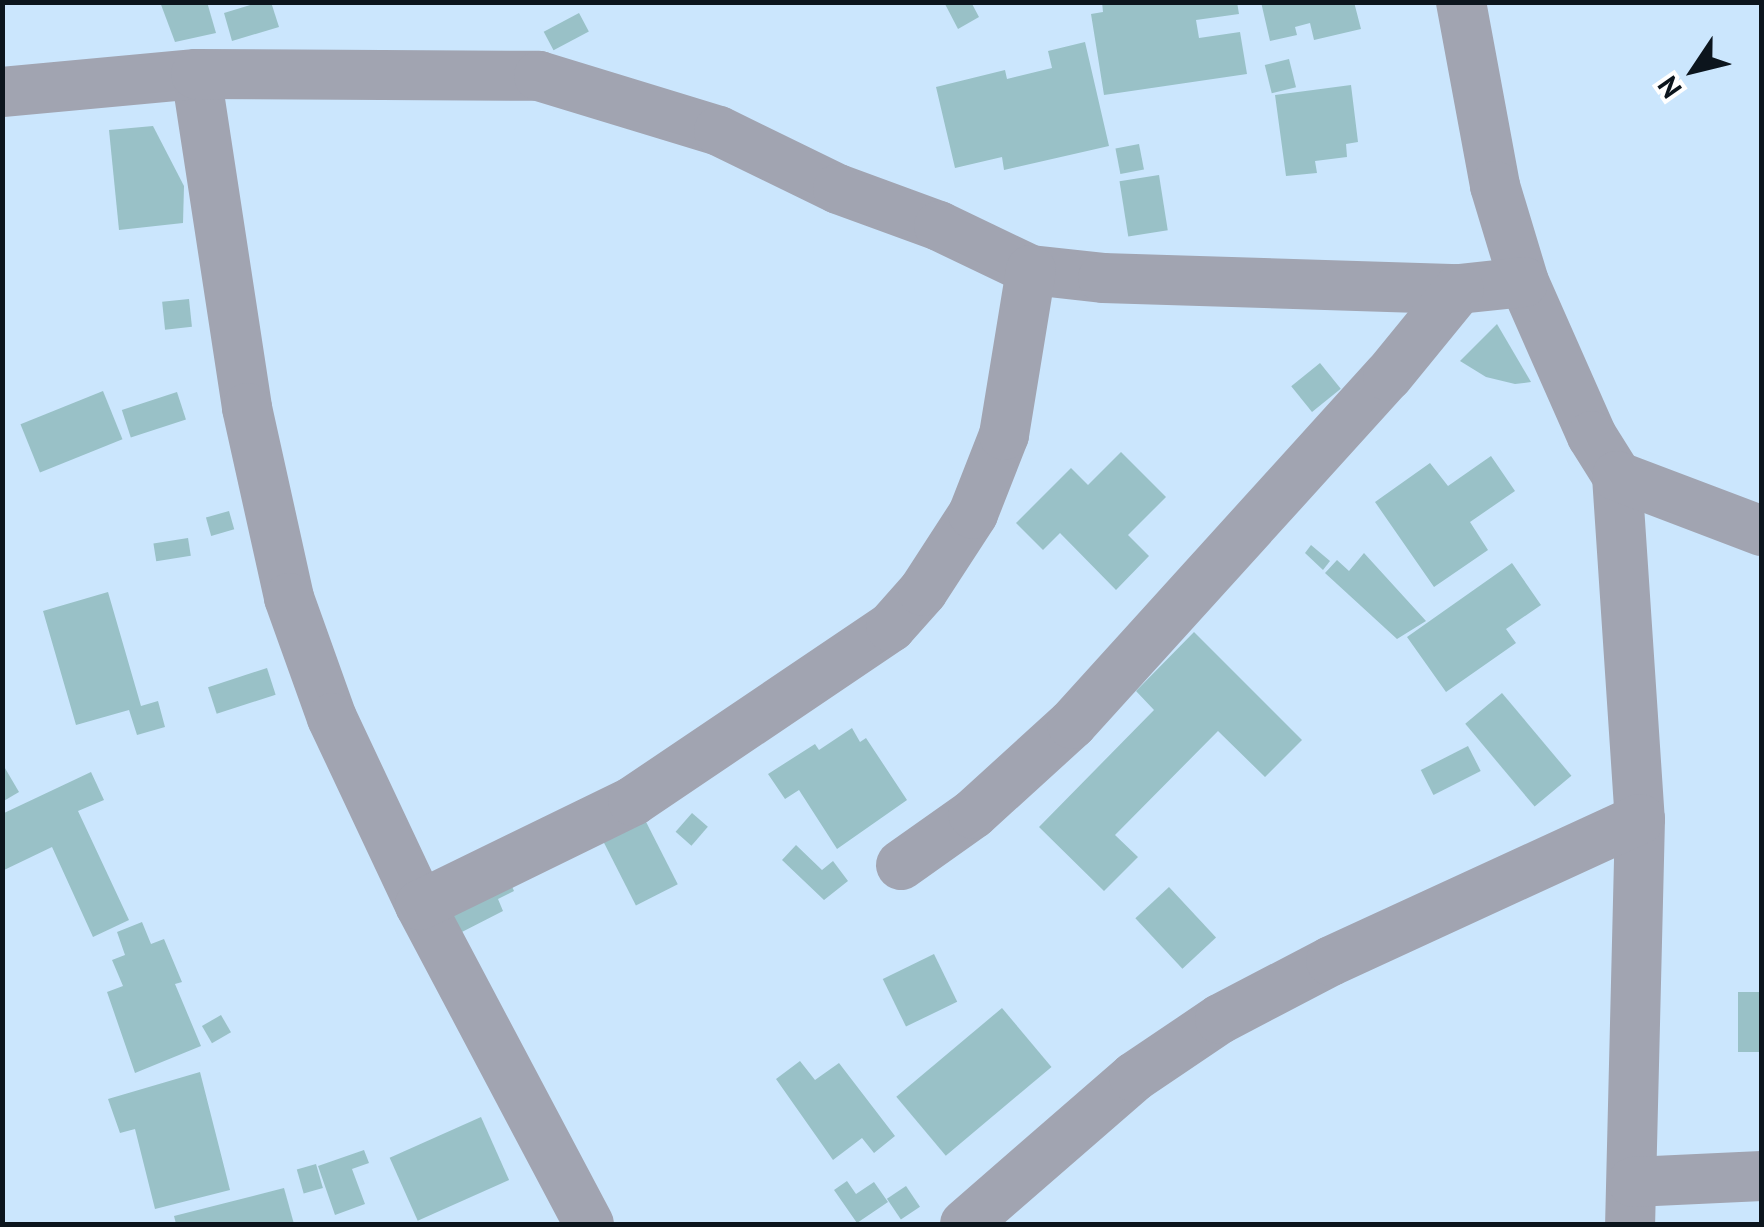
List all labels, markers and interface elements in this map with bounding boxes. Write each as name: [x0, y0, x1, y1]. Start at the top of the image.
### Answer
north arrow: [1644, 20, 1744, 120]
text: N: [1649, 69, 1689, 106]

